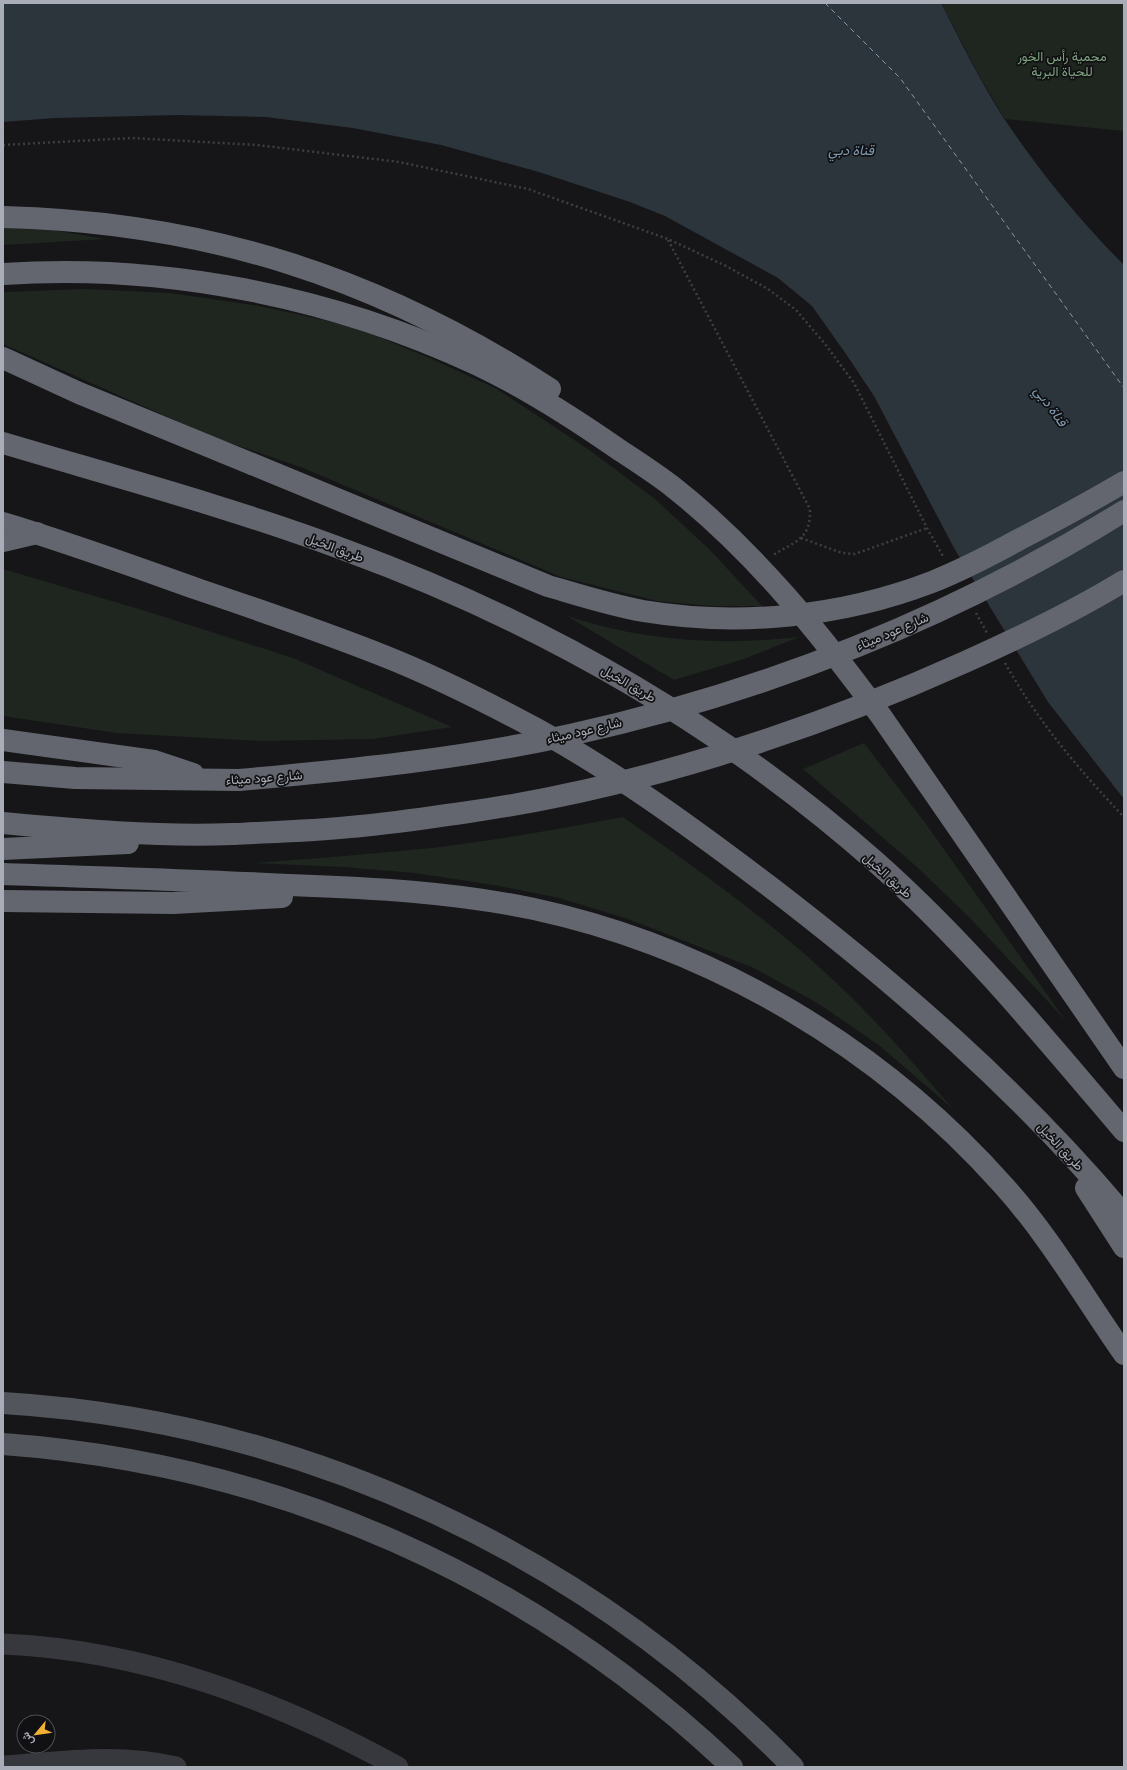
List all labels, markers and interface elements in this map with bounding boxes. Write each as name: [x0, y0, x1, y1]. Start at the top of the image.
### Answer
park label: محمية رأس الخور للحياة البرية: [1016, 48, 1107, 80]
water label: قناة دبي: [828, 141, 875, 162]
water label: قناة دبي: [1028, 382, 1073, 433]
street label: طريق الخيل: [304, 529, 366, 566]
street label: شارع عود ميثاء: [853, 609, 931, 655]
street label: طريق الخيل: [598, 661, 659, 706]
street label: شارع عود ميثاء: [545, 714, 624, 748]
street label: شارع عود ميثاء: [225, 766, 303, 790]
street label: طريق الخيل: [860, 849, 916, 902]
street label: طريق الخيل: [1034, 1118, 1087, 1174]
north arrow: [16, 1714, 56, 1754]
text: ش: [18, 1730, 37, 1748]

